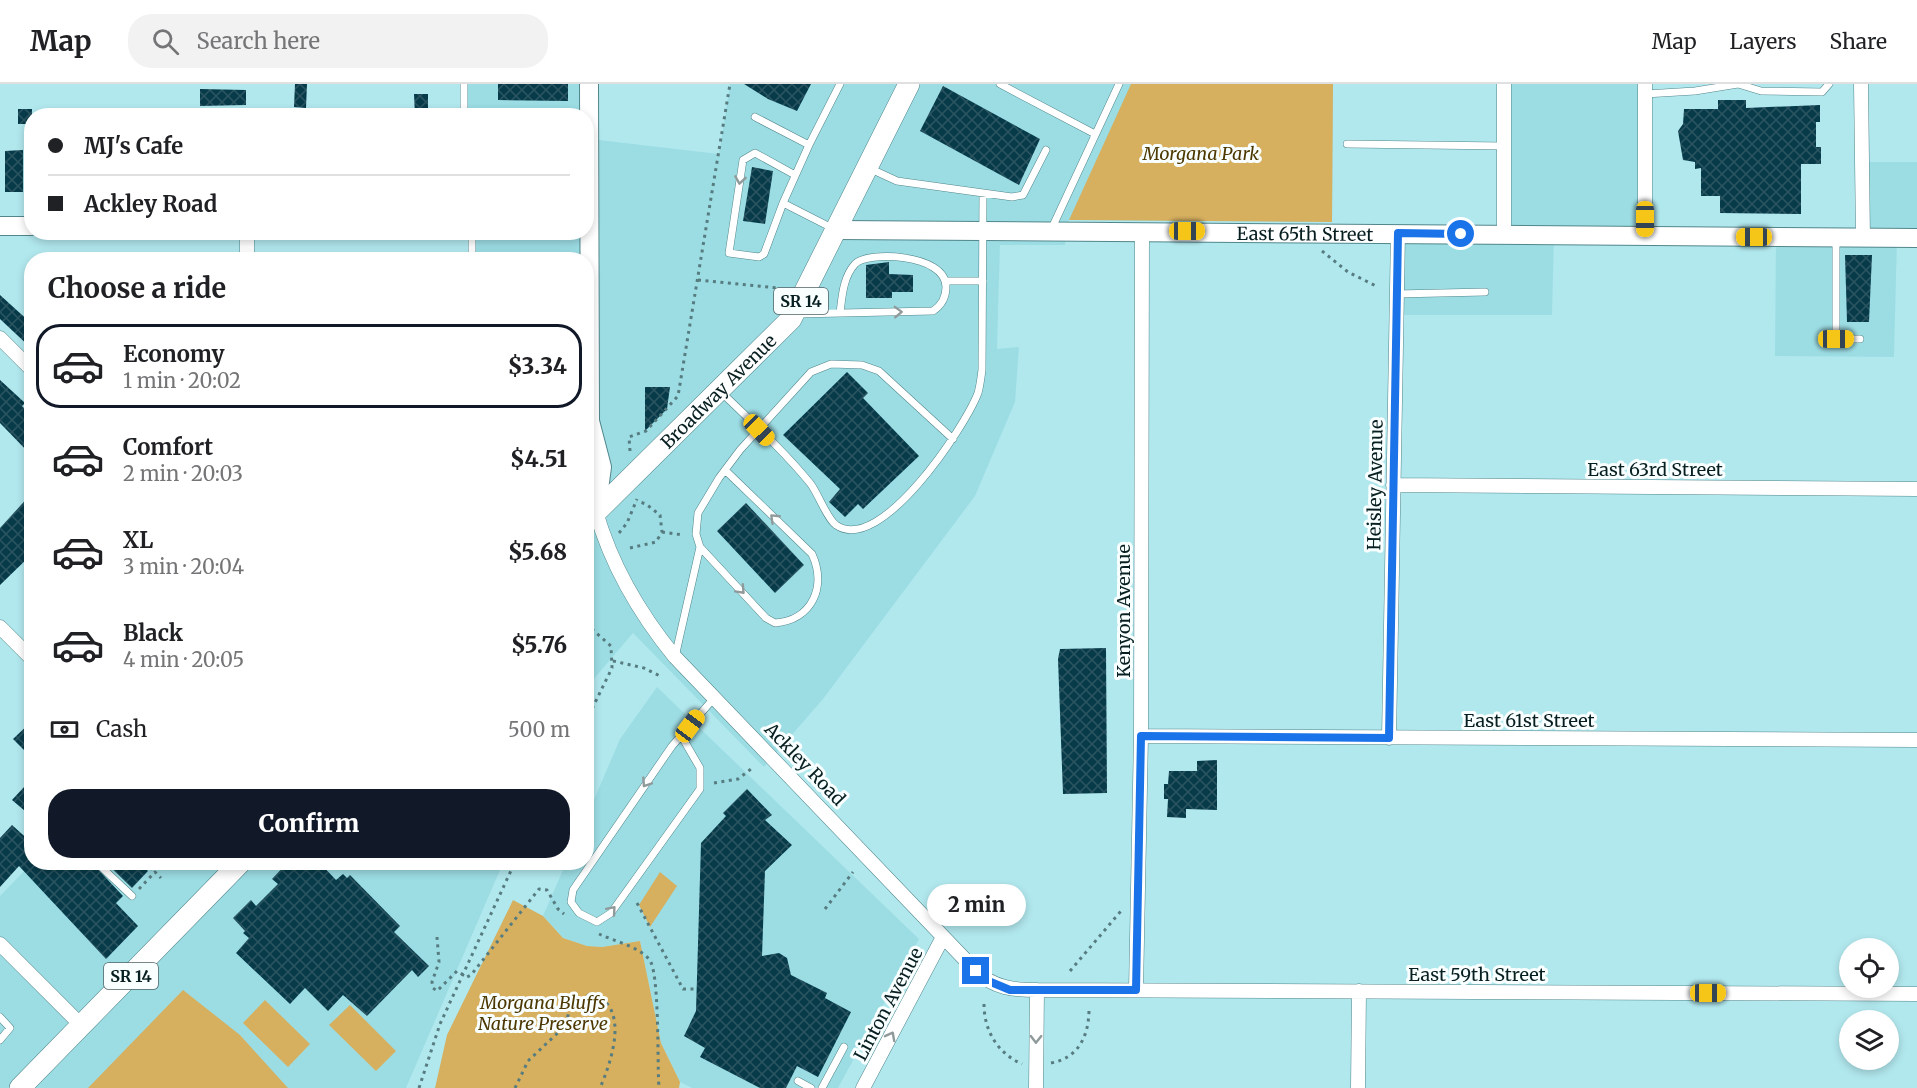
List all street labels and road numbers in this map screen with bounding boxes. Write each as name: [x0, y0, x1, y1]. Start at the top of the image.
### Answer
street label: East 65th Street: [1237, 221, 1373, 245]
road number: SR 14: [774, 288, 828, 314]
street label: Broadway Avenue: [656, 329, 781, 453]
street label: Heisley Avenue: [1362, 419, 1388, 551]
street label: East 63rd Street: [1587, 458, 1723, 481]
street label: Kenyon Avenue: [1112, 544, 1135, 678]
street label: East 61st Street: [1463, 709, 1595, 732]
street label: Ackley Road: [759, 717, 850, 810]
street label: Linton Avenue: [849, 943, 927, 1065]
road number: SR 14: [104, 963, 158, 989]
street label: East 59th Street: [1408, 963, 1546, 986]

